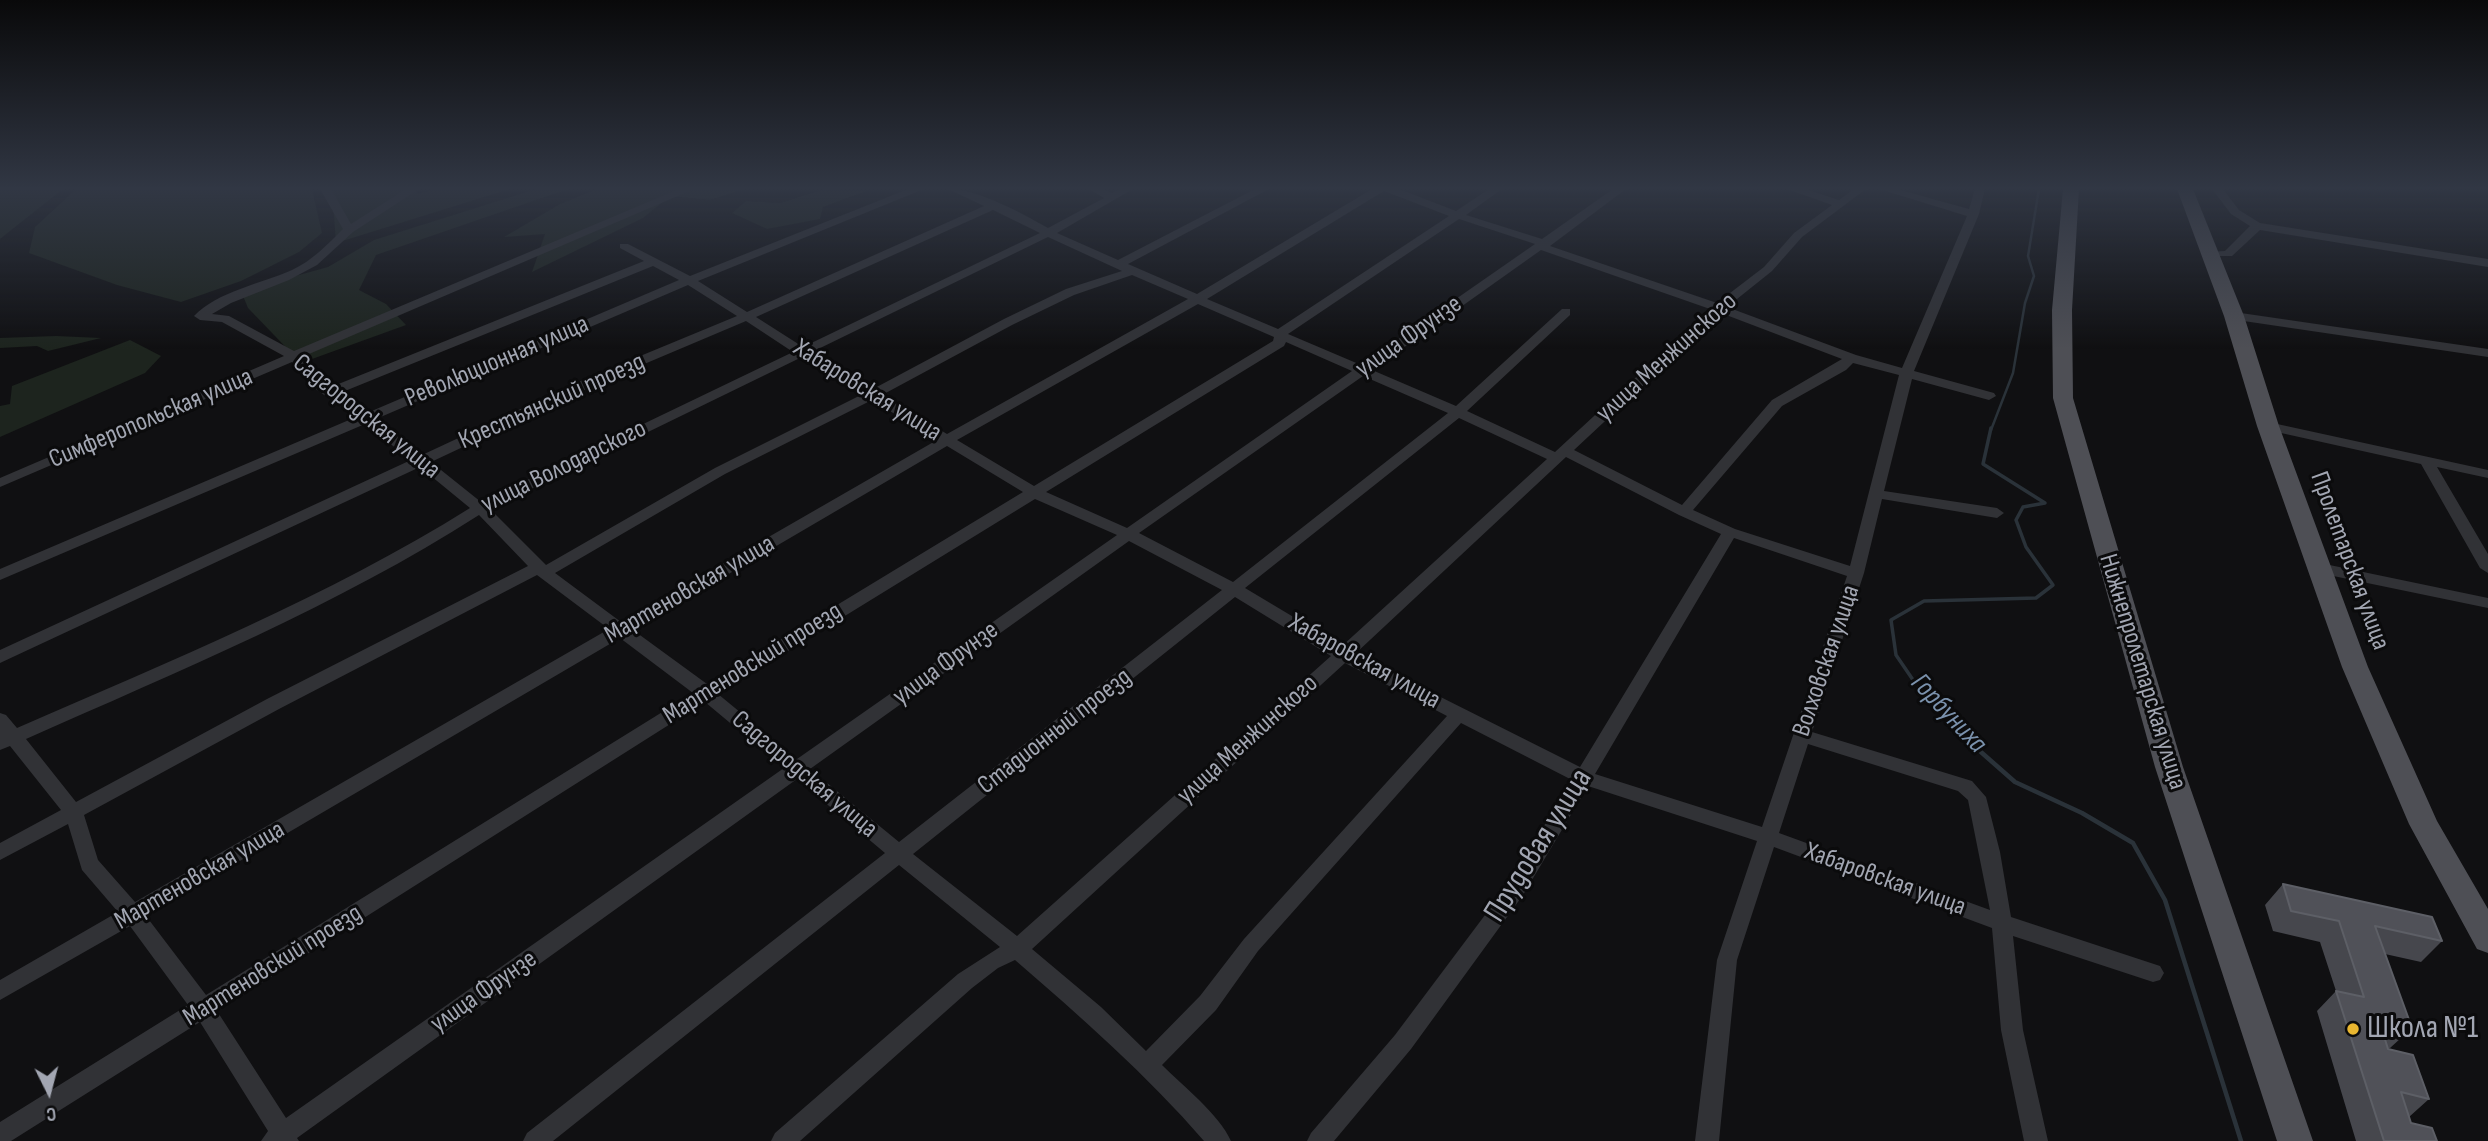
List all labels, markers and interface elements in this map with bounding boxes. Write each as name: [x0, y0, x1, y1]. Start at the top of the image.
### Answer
street label: улица Менжинского: [1590, 287, 1744, 429]
street label: улица Фрунзе: [1350, 289, 1468, 385]
street label: Революционная улица: [401, 309, 593, 415]
street label: Хабаровская улица: [787, 333, 947, 449]
street label: Крестьянский проезд: [454, 347, 650, 457]
street label: Садгородская улица: [286, 348, 446, 486]
street label: Симферопольская улица: [45, 362, 257, 476]
street label: улица Володарского: [476, 414, 652, 520]
street label: Пролетарская улица: [2302, 468, 2396, 654]
street label: Мартеновская улица: [599, 529, 781, 651]
street label: Нижнепролетарская улица: [2091, 551, 2193, 793]
street label: Волховская улица: [1787, 581, 1867, 741]
street label: Мартеновский проезд: [658, 596, 848, 732]
street label: Хабаровская улица: [1283, 607, 1445, 717]
street label: улица Фрунзе: [887, 615, 1005, 713]
street label: Стадионный проезд: [972, 662, 1138, 802]
water label: Горбуниха: [1903, 667, 1993, 761]
street label: улица Менжинского: [1171, 669, 1325, 811]
street label: Садгородская улица: [725, 705, 883, 845]
street label: Прудовая улица: [1477, 762, 1601, 930]
street label: Мартеновская улица: [109, 815, 291, 937]
street label: Хабаровская улица: [1800, 836, 1970, 924]
street label: Мартеновский проезд: [178, 898, 368, 1034]
street label: улица Фрунзе: [425, 944, 543, 1040]
place label: Школа №1: [2367, 1010, 2478, 1048]
marker: Школа №1: [2345, 1021, 2361, 1037]
north arrow: [14, 1057, 84, 1127]
text: С: [45, 1101, 57, 1125]

